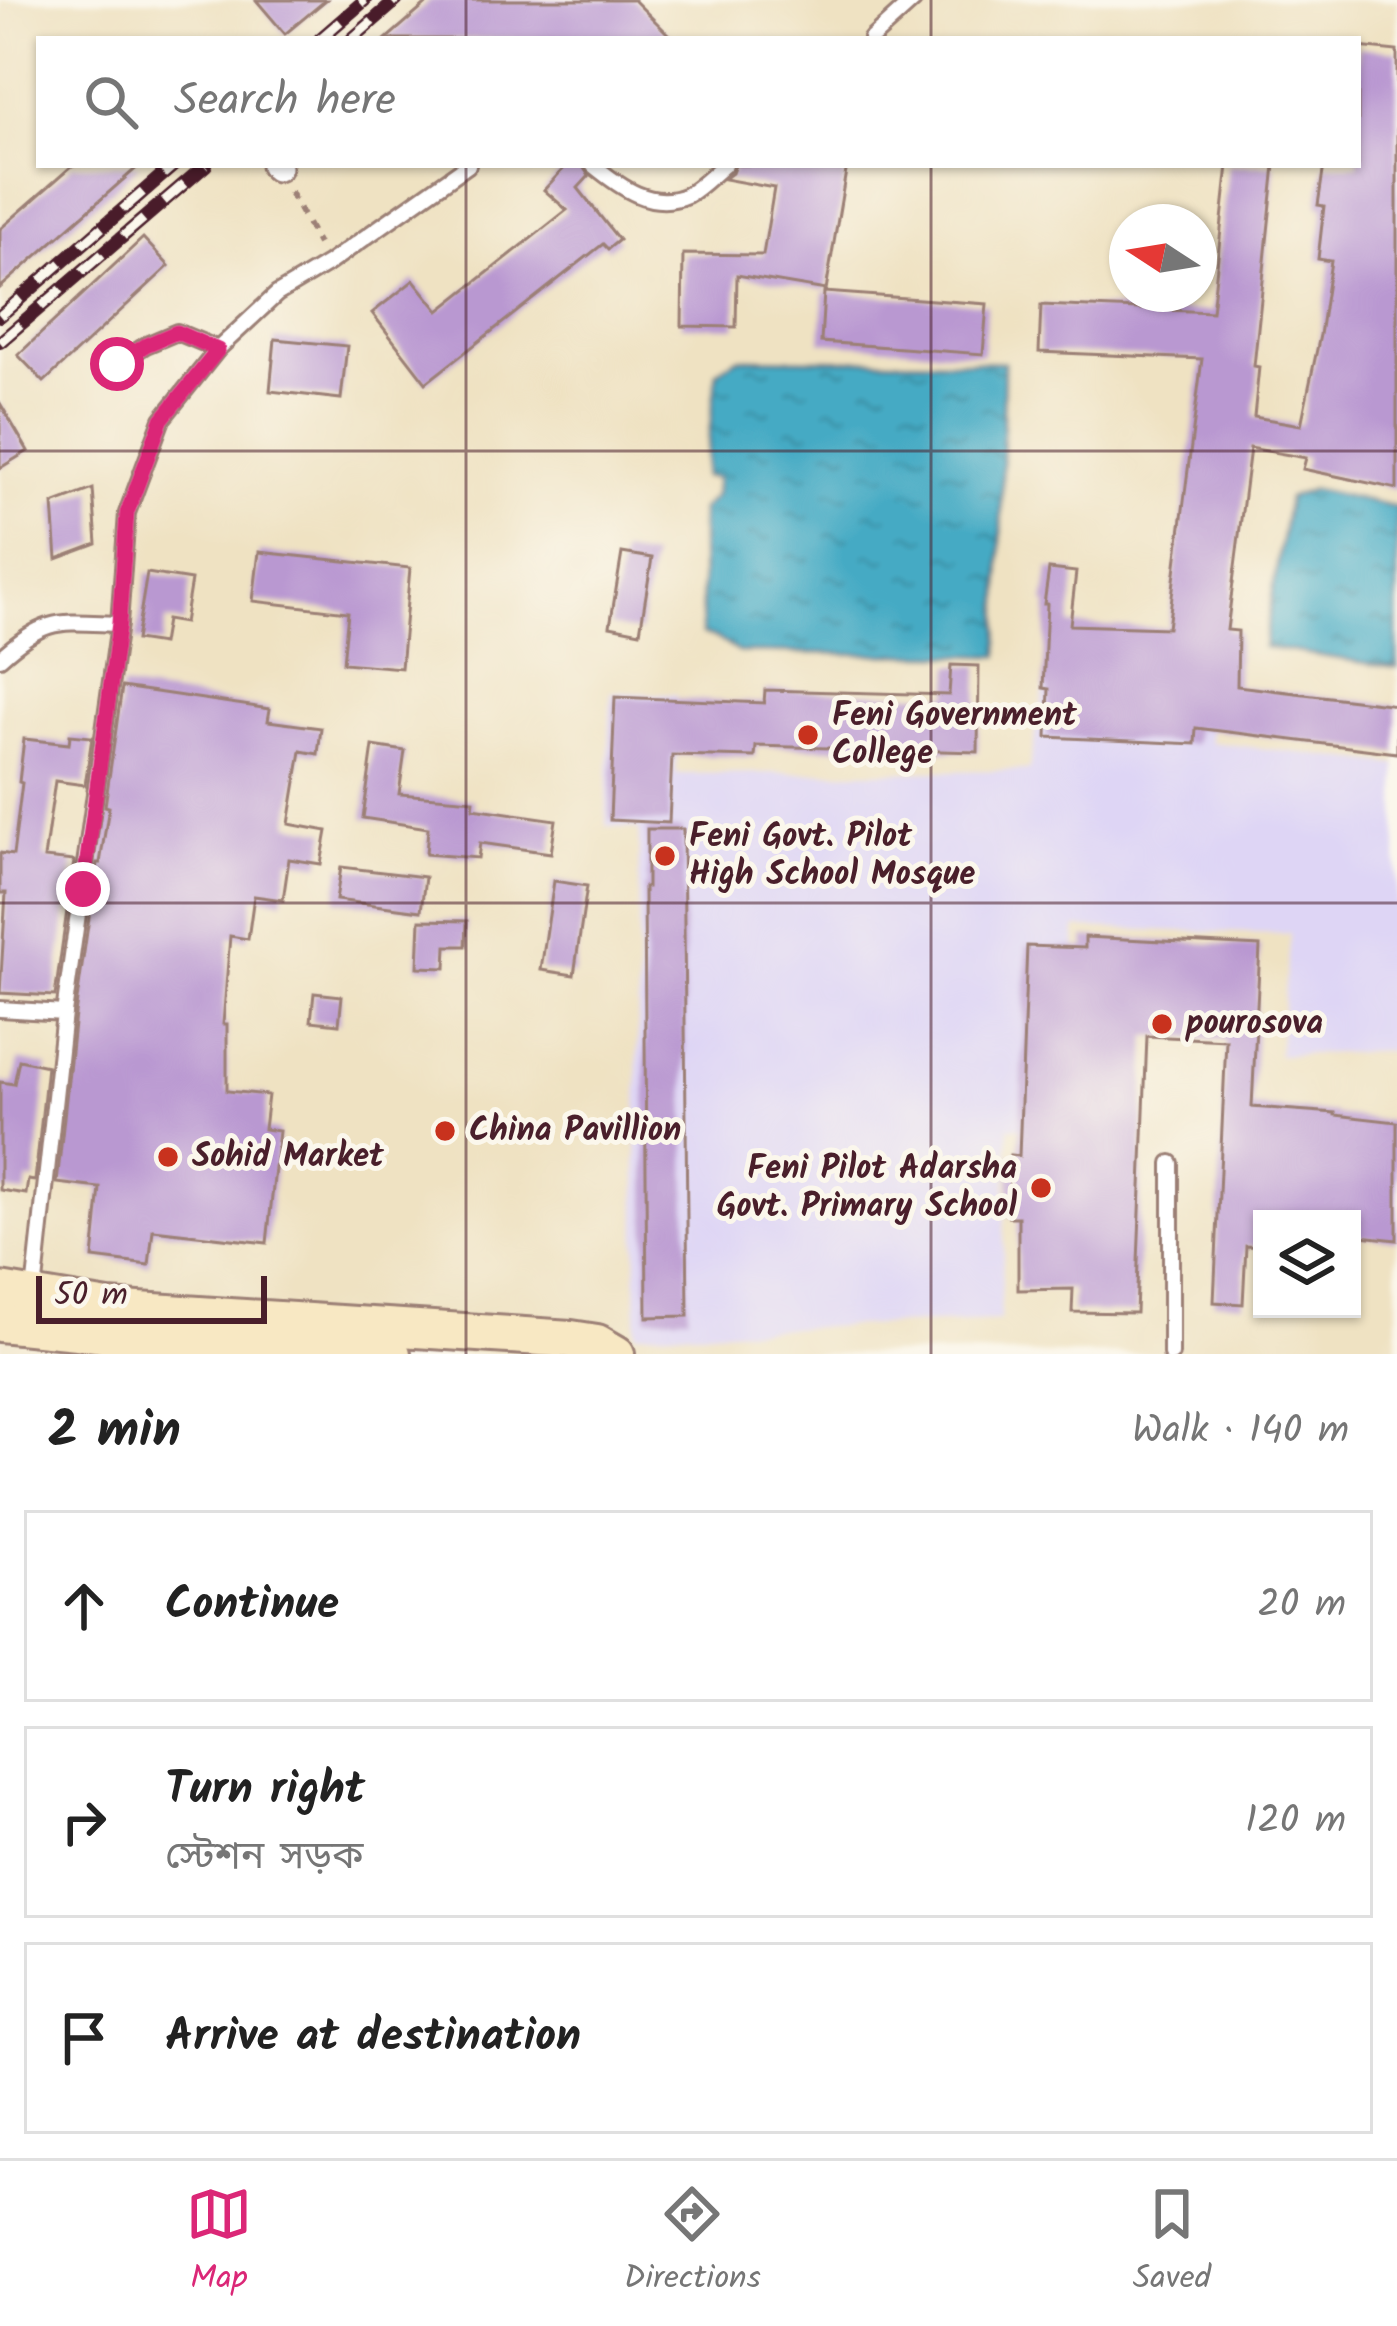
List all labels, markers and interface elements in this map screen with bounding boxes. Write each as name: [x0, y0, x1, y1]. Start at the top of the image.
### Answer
search box: [36, 36, 1361, 168]
text: Search here: [174, 66, 396, 138]
icon: search: [78, 69, 144, 135]
north arrow: [1109, 204, 1217, 312]
route start: [90, 337, 144, 391]
place label: Feni Government College: [832, 690, 1078, 781]
marker: Feni Government College: [795, 722, 821, 748]
place label: Feni Govt. Pilot High School Mosque: [689, 811, 975, 902]
marker: Feni Govt. Pilot High School Mosque: [652, 843, 678, 869]
route end: [56, 862, 110, 916]
place label: pourosova: [1185, 998, 1323, 1051]
marker: pourosova: [1149, 1011, 1175, 1037]
place label: China Pavillion: [469, 1105, 681, 1158]
marker: China Pavillion: [432, 1118, 458, 1144]
place label: Sohid Market: [192, 1131, 385, 1184]
place label: Feni Pilot Adarsha Govt. Primary School: [717, 1143, 1017, 1234]
marker: Sohid Market: [155, 1144, 181, 1170]
marker: Feni Pilot Adarsha Govt. Primary School: [1028, 1175, 1054, 1201]
map controls: [1253, 1210, 1361, 1318]
button: layers: [1253, 1210, 1361, 1318]
scale bar: [36, 1270, 267, 1323]
text: 50 m: [54, 1270, 128, 1323]
text: 2 min: [48, 1392, 181, 1473]
text: Walk · 140 m: [1132, 1401, 1349, 1463]
text: Continue: [165, 1570, 339, 1642]
icon: ahead: [51, 1573, 117, 1639]
text: 20 m: [1257, 1575, 1346, 1637]
text: Turn right: [165, 1755, 365, 1827]
icon: right: [51, 1789, 117, 1855]
text: 120 m: [1245, 1791, 1346, 1853]
text: স্টেশন সড়ক: [165, 1827, 364, 1889]
text: Arrive at destination: [165, 2002, 581, 2074]
icon: arrive: [51, 2005, 117, 2071]
tab: Map: [186, 2181, 252, 2306]
tab: Directions: [624, 2181, 761, 2306]
tab: Saved: [1133, 2181, 1211, 2306]

